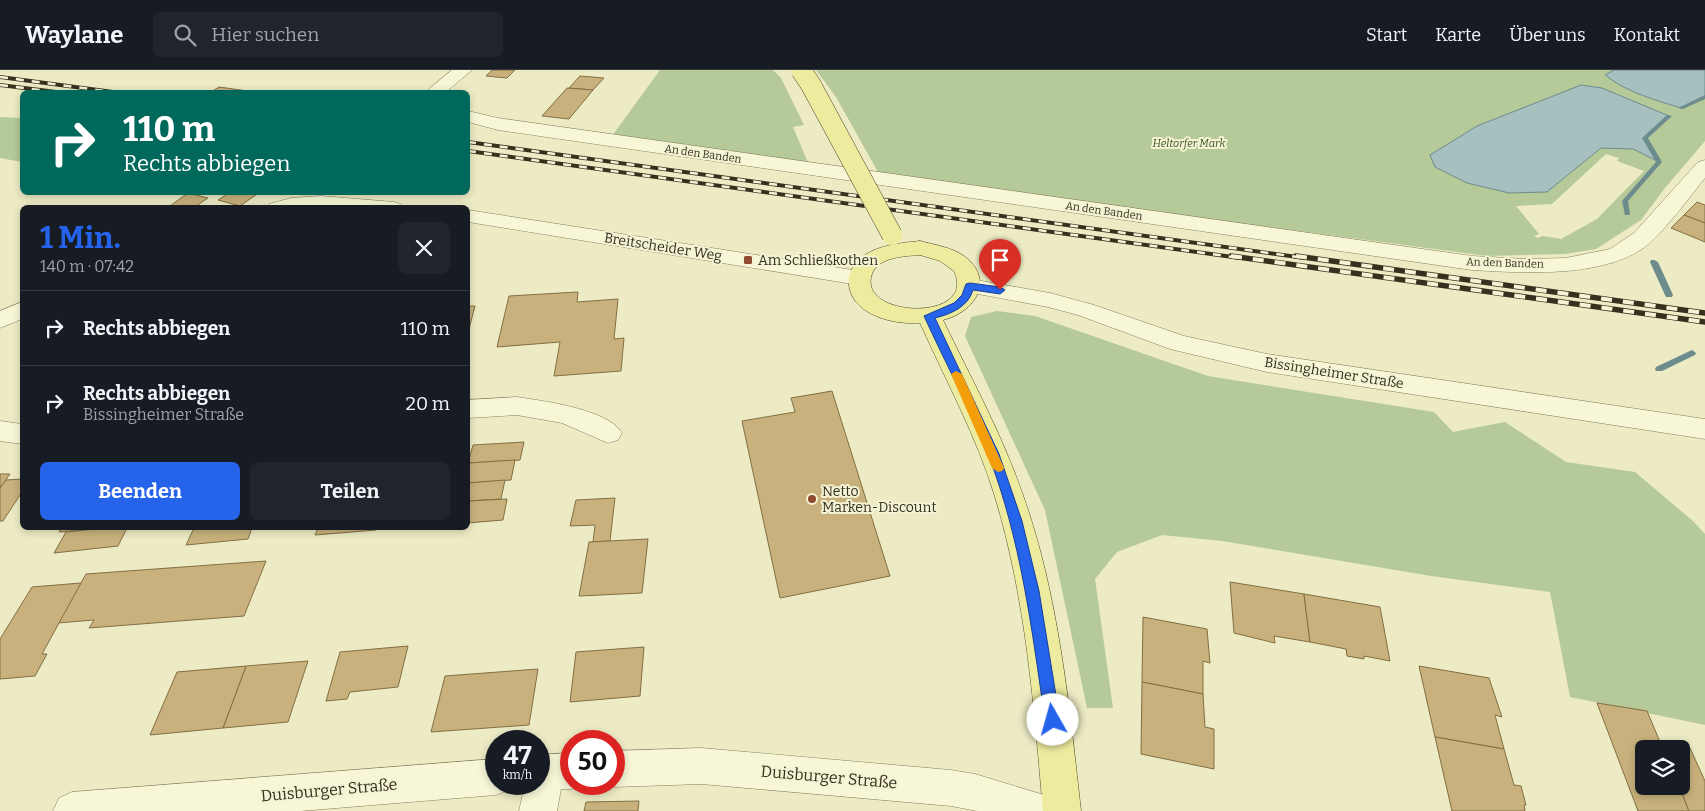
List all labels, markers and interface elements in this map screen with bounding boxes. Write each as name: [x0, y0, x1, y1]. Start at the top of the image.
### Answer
search box: [153, 12, 503, 57]
text: Waylane: [25, 21, 123, 49]
icon: search: [171, 21, 199, 49]
text: Hier suchen: [211, 23, 319, 46]
text: Start: [1366, 24, 1407, 46]
text: Karte: [1435, 24, 1481, 46]
text: Über uns: [1509, 24, 1586, 46]
text: Kontakt: [1614, 24, 1680, 46]
text: 110 m: [123, 108, 215, 150]
icon: right: [40, 110, 105, 175]
park label: Heltorfer Mark: [1153, 137, 1226, 150]
street label: An den Banden: [664, 142, 742, 166]
text: Rechts abbiegen: [123, 150, 290, 177]
street label: An den Banden: [1065, 199, 1143, 223]
text: 1 Min.: [40, 220, 121, 256]
button: close: [398, 222, 450, 274]
street label: Breitscheider Weg: [603, 229, 723, 265]
pin: [979, 239, 1021, 290]
icon: arrive: [986, 246, 1014, 274]
place label: Am Schließkothen: [758, 252, 878, 269]
marker: Am Schließkothen: [742, 254, 754, 266]
street label: An den Banden: [1466, 255, 1544, 271]
text: 140 m · 07:42: [40, 257, 134, 276]
icon: right: [40, 314, 68, 342]
text: Rechts abbiegen: [83, 317, 230, 340]
text: 110 m: [400, 317, 450, 340]
street label: Bissingheimer Straße: [1263, 354, 1405, 392]
text: Rechts abbiegen: [83, 382, 230, 405]
icon: right: [40, 389, 68, 417]
text: 20 m: [406, 392, 450, 415]
text: Bissingheimer Straße: [83, 405, 244, 424]
button: Beenden: [40, 462, 240, 520]
button: Teilen: [250, 462, 450, 520]
place label: Netto Marken-Discount: [822, 483, 936, 516]
marker: Netto Marken-Discount: [806, 493, 818, 505]
position arrow: [1026, 693, 1078, 745]
speed limit sign: 50: [560, 730, 625, 795]
map controls: [1635, 740, 1690, 795]
button: layers: [1635, 740, 1690, 795]
text: 47: [503, 741, 532, 771]
street label: Duisburger Straße: [760, 762, 898, 792]
text: km/h: [503, 768, 532, 782]
street label: Duisburger Straße: [260, 775, 398, 805]

